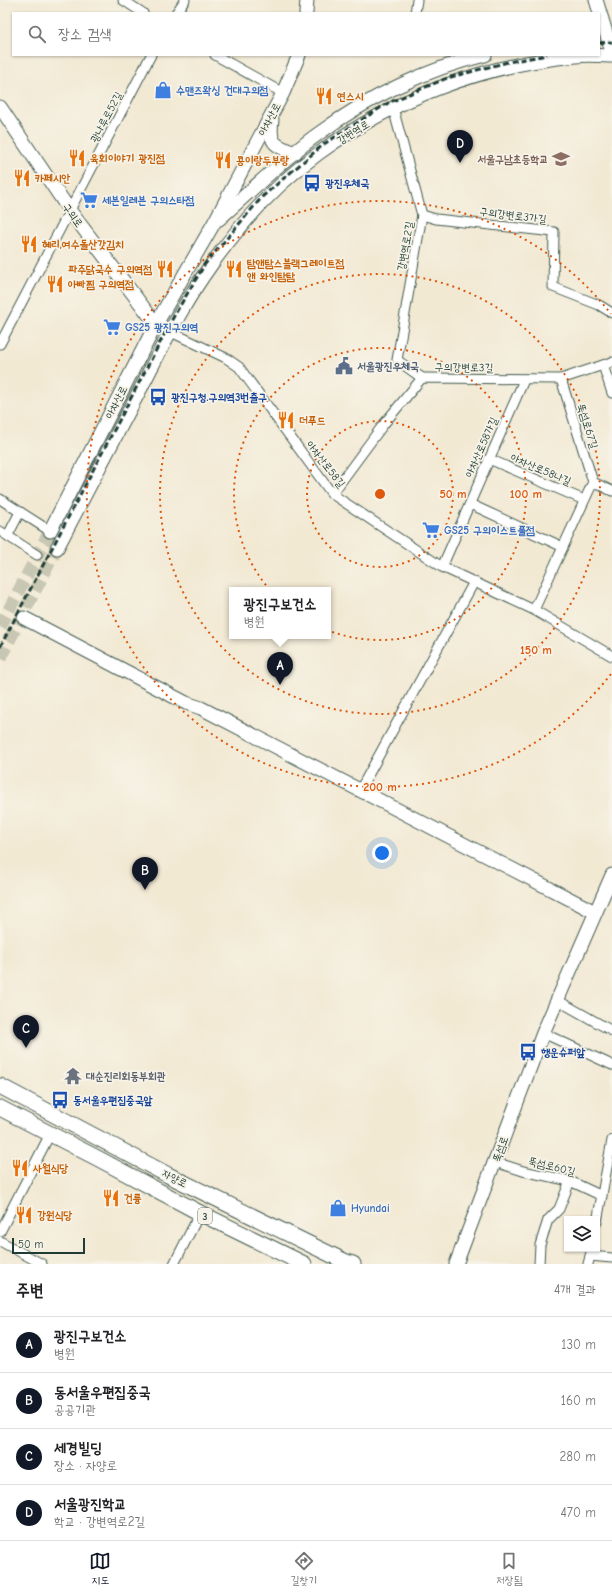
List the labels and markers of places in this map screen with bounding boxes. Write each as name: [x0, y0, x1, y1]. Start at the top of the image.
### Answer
shop icon: 수맨즈왁싱 건대구의점: [153, 80, 173, 100]
place label: 수맨즈왁싱 건대구의점: [176, 84, 269, 97]
restaurant icon: 연스시: [314, 86, 334, 106]
place label: 연스시: [337, 90, 364, 103]
pin: D: [447, 130, 473, 163]
restaurant icon: 육회이야기 광진점: [67, 148, 87, 168]
school or university icon: 서울구남초등학교: [551, 149, 571, 169]
restaurant icon: 콩이랑두부랑: [213, 150, 233, 170]
place label: 육회이야기 광진점: [90, 152, 165, 165]
place label: 서울구남초등학교: [477, 153, 548, 166]
place label: 콩이랑두부랑: [236, 154, 289, 167]
restaurant icon: 카페시안: [12, 168, 32, 188]
place label: 카페시안: [35, 172, 71, 185]
bus stop icon: 광진우체국: [302, 173, 322, 193]
place label: 광진우체국: [325, 177, 369, 190]
supermarket icon: 세븐일레븐 구의스타점: [79, 190, 99, 210]
place label: 세븐일레븐 구의스타점: [102, 194, 195, 207]
restaurant icon: 혜리,여수돌산갓김치: [19, 234, 39, 254]
place label: 혜리,여수돌산갓김치: [42, 238, 124, 251]
place label: 탐앤탐스블랙그레이트점 앤 와인탐탐: [247, 257, 345, 283]
restaurant icon: 파주닭국수 구의역점: [155, 259, 175, 279]
restaurant icon: 탐앤탐스블랙그레이트점 앤 와인탐탐: [224, 259, 244, 279]
place label: 파주닭국수 구의역점: [68, 263, 152, 276]
restaurant icon: 아빠찜 구의역점: [45, 274, 65, 294]
place label: 아빠찜 구의역점: [68, 278, 134, 291]
supermarket icon: GS25 광진구의역: [102, 317, 122, 337]
place label: GS25 광진구의역: [125, 321, 198, 334]
public building icon: 서울광진우체국: [334, 356, 354, 376]
place label: 서울광진우체국: [357, 360, 419, 373]
bus stop icon: 광진구청.구의역3번출구: [148, 387, 168, 407]
place label: 광진구청.구의역3번출구: [171, 391, 267, 404]
restaurant icon: 더푸드: [276, 410, 296, 430]
place label: 더푸드: [299, 414, 326, 427]
centre of rings: [373, 487, 387, 501]
supermarket icon: GS25 구의이스트폴점: [421, 520, 441, 540]
place label: GS25 구의이스트폴점: [444, 524, 535, 537]
pin: A: [267, 652, 293, 685]
pin: B: [132, 857, 158, 890]
pin: C: [13, 1015, 39, 1048]
bus stop icon: 행운슈퍼앞: [518, 1042, 538, 1062]
place label: 행운슈퍼앞: [541, 1046, 585, 1059]
temple icon: 대순진리회동부회관: [63, 1066, 83, 1086]
place label: 대순진리회동부회관: [86, 1070, 166, 1083]
bus stop icon: 동서울우편집중국앞: [50, 1090, 70, 1110]
place label: 동서울우편집중국앞: [73, 1094, 153, 1107]
restaurant icon: 사월식당: [10, 1158, 30, 1178]
place label: 사월식당: [32, 1162, 69, 1175]
restaurant icon: 건륭: [101, 1188, 121, 1208]
place label: 건륭: [124, 1192, 142, 1205]
shop icon: Hyundai: [328, 1198, 348, 1218]
place label: Hyundai: [351, 1202, 390, 1215]
restaurant icon: 강원식당: [14, 1205, 34, 1225]
place label: 강원식당: [37, 1209, 73, 1222]

